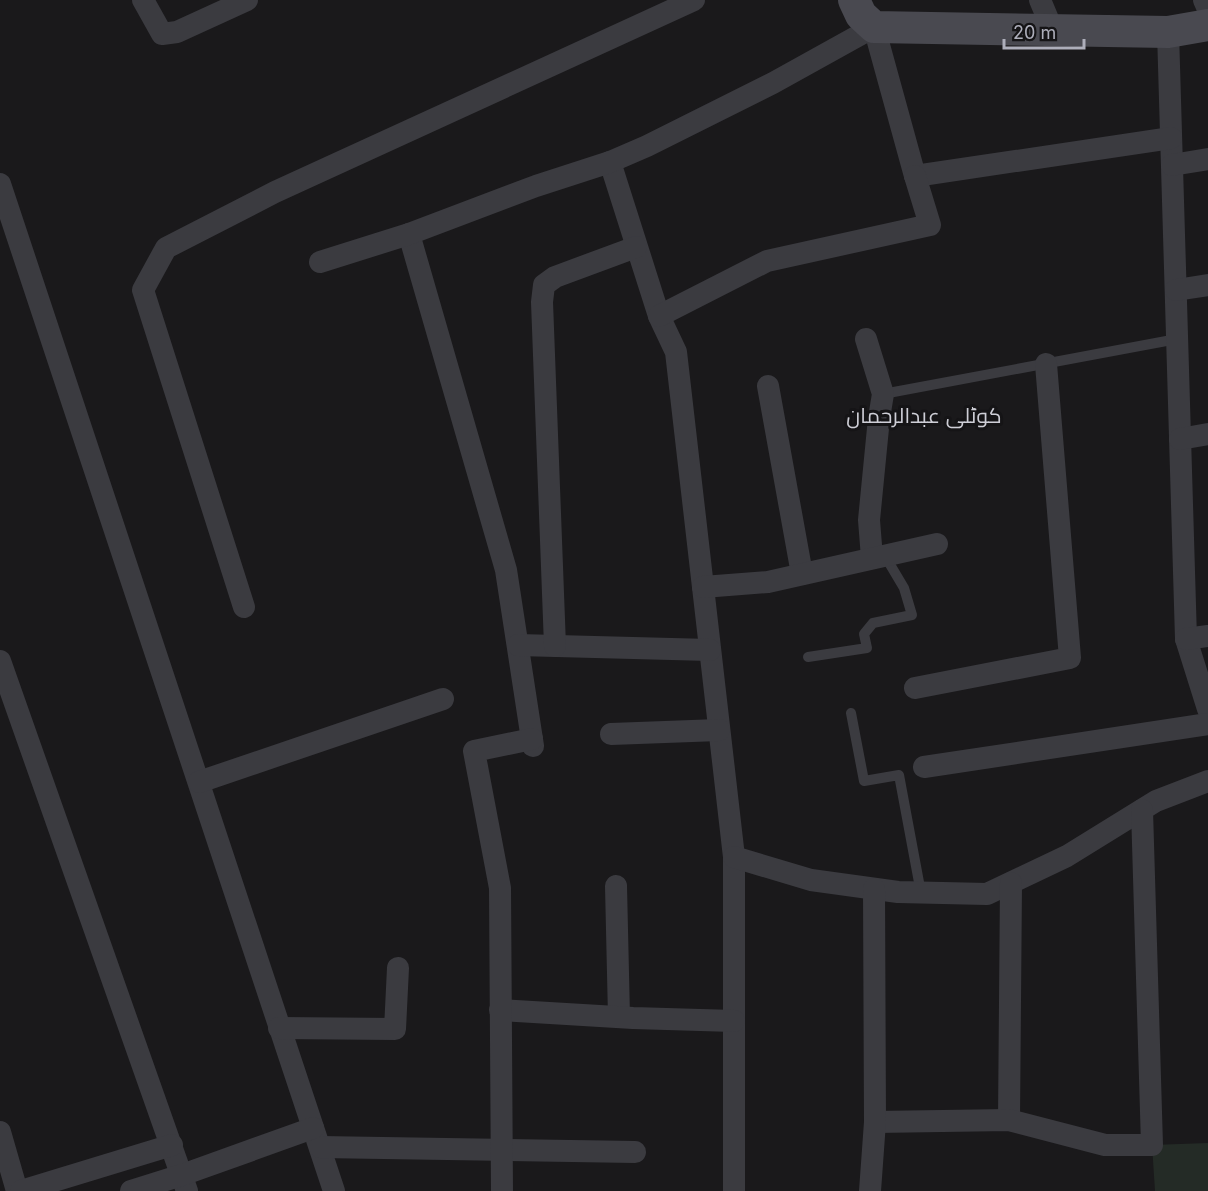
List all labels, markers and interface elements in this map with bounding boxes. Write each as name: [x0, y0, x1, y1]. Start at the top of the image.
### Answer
scale bar: [1004, 12, 1084, 50]
text: 20 m: [1013, 22, 1056, 43]
district label: کوٹلی عبدالرحمان: [846, 403, 1002, 429]

